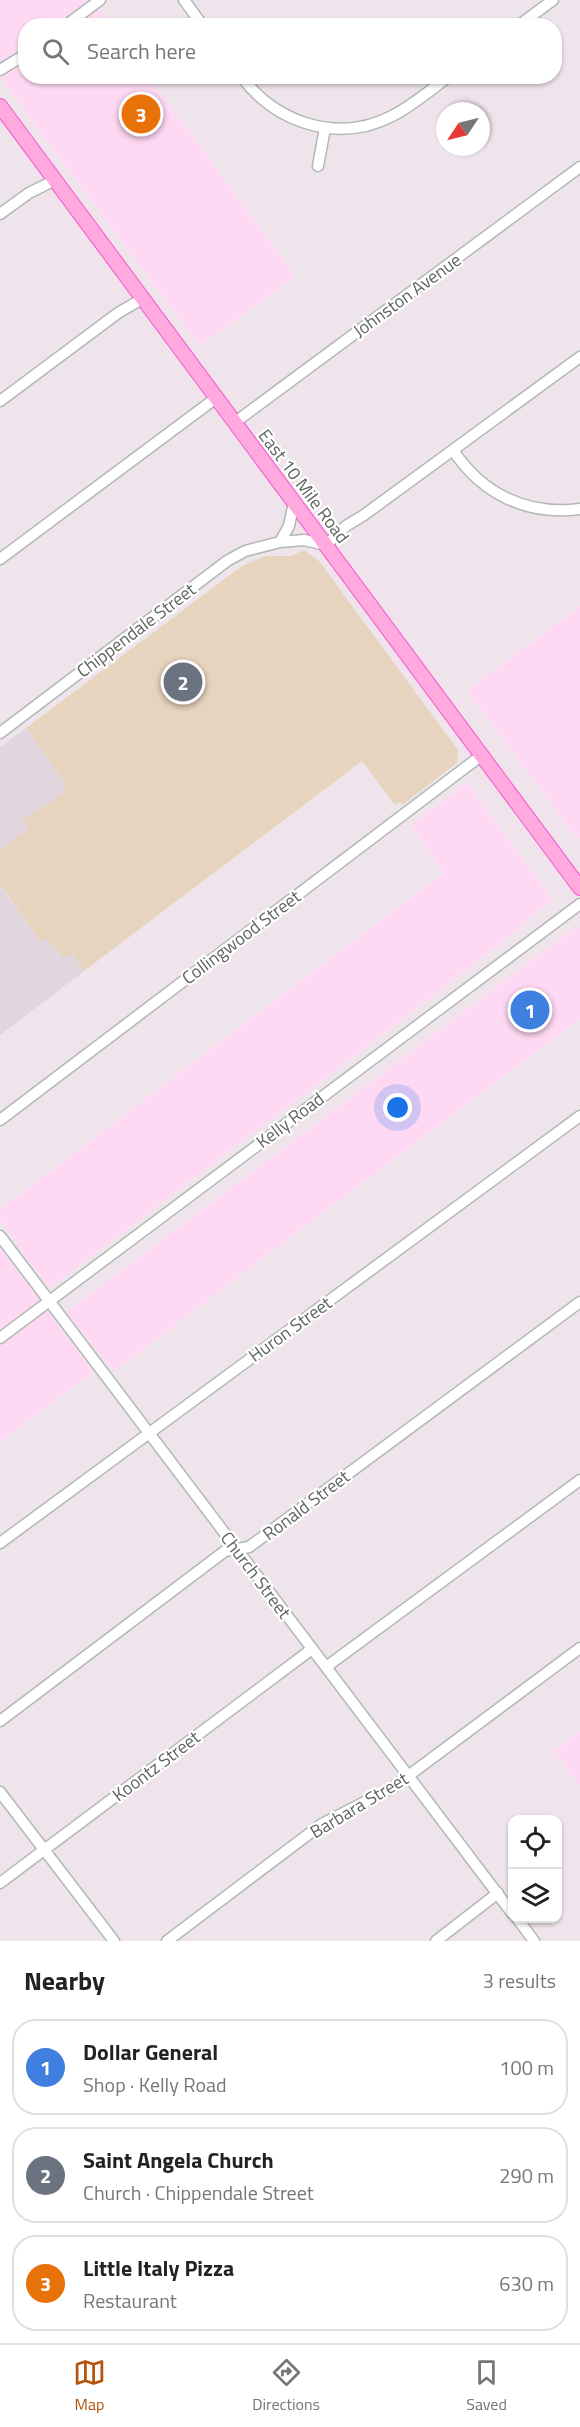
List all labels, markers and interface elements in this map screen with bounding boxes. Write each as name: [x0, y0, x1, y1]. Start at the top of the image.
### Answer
search box: [18, 18, 562, 84]
text: Search here: [87, 34, 196, 68]
icon: search: [39, 35, 72, 68]
pin: 3: [122, 92, 160, 136]
north arrow: [436, 102, 490, 156]
street label: Johnston Avenue: [347, 246, 467, 344]
street label: East 10 Mile Road: [252, 423, 356, 549]
street label: Chippendale Street: [71, 576, 202, 684]
pin: 2: [164, 660, 202, 704]
street label: Collingwood Street: [176, 883, 307, 991]
pin: 1: [510, 988, 550, 1032]
street label: Kelly Road: [250, 1085, 330, 1155]
your location: [383, 1093, 412, 1122]
street label: Huron Street: [243, 1289, 338, 1369]
street label: Ronald Street: [257, 1463, 356, 1547]
street label: Church Street: [214, 1526, 298, 1625]
street label: Koontz Street: [107, 1724, 206, 1808]
street label: Barbara Street: [305, 1765, 414, 1845]
map controls: [508, 1815, 562, 1923]
button: locate: [508, 1815, 562, 1869]
button: layers: [508, 1869, 562, 1923]
text: Nearby: [24, 1961, 105, 2000]
text: 3 results: [483, 1965, 556, 1996]
text: Dollar General: [83, 2035, 218, 2069]
text: 1: [40, 2052, 51, 2083]
text: 100 m: [499, 2052, 554, 2083]
text: Shop · Kelly Road: [83, 2069, 227, 2100]
text: Saint Angela Church: [83, 2143, 274, 2177]
text: 2: [40, 2160, 51, 2191]
text: 290 m: [499, 2160, 554, 2191]
text: Church · Chippendale Street: [83, 2177, 314, 2208]
text: Little Italy Pizza: [83, 2251, 234, 2285]
text: 3: [40, 2268, 51, 2299]
text: 630 m: [499, 2268, 554, 2299]
text: Restaurant: [83, 2285, 177, 2316]
tab: Map: [73, 2356, 106, 2416]
tab: Directions: [252, 2356, 320, 2416]
tab: Saved: [466, 2356, 507, 2416]

